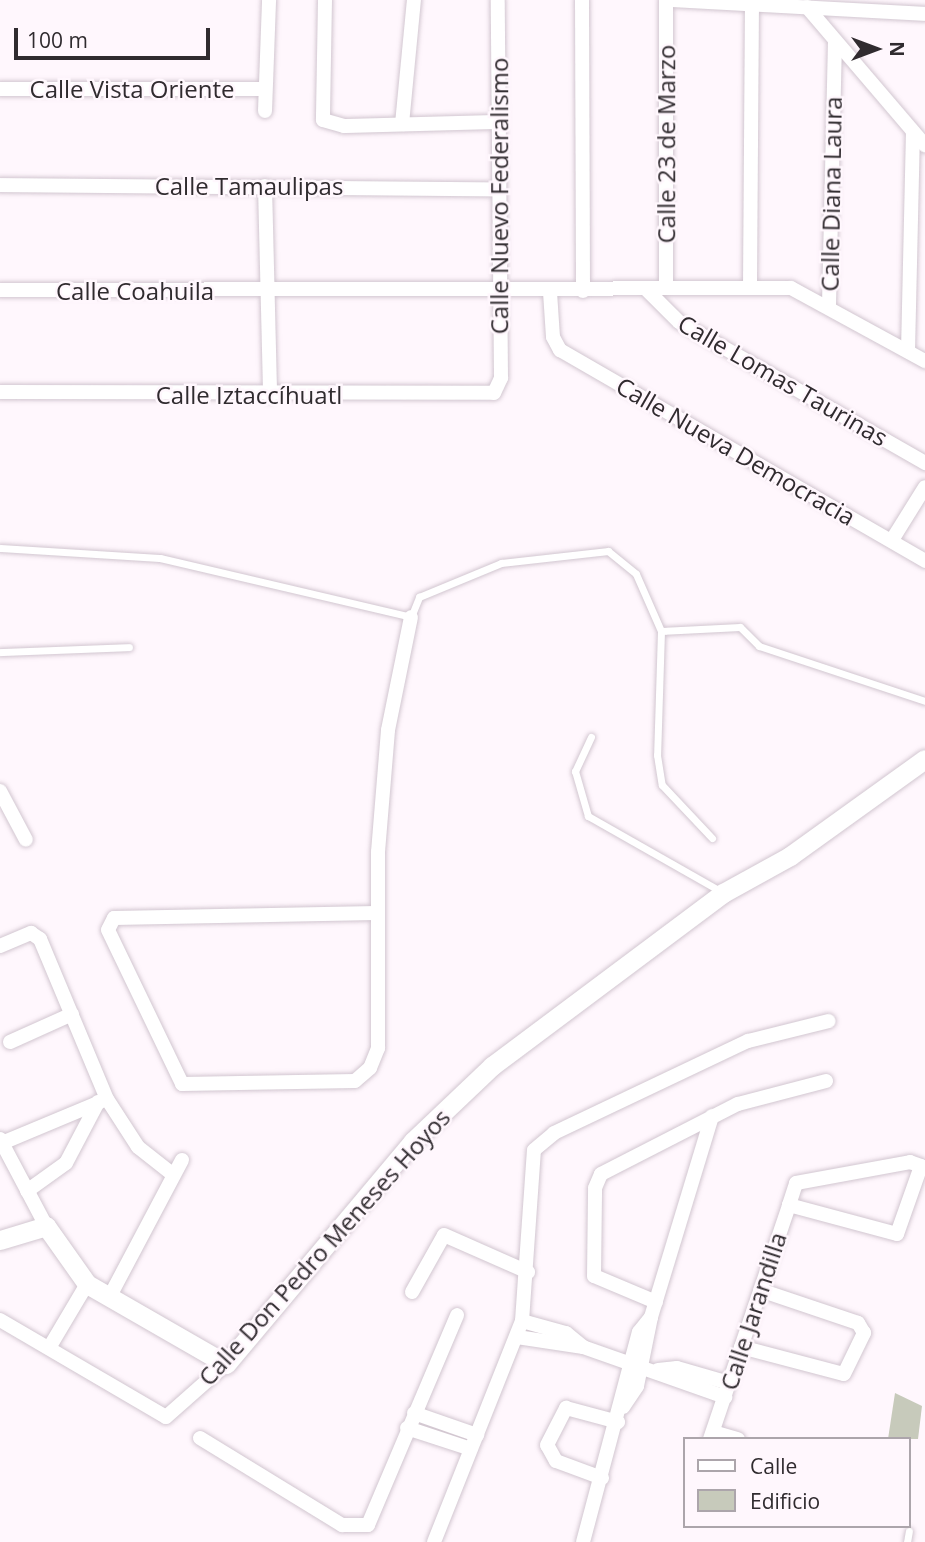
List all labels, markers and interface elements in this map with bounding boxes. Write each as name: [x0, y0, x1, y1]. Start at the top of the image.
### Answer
scale bar: [18, 14, 214, 58]
north arrow: [841, 14, 911, 84]
text: 100 m: [27, 26, 88, 54]
text: N: [884, 41, 910, 57]
street label: Calle 23 de Marzo: [652, 45, 680, 243]
street label: Calle Nuevo Federalismo: [485, 58, 513, 334]
street label: Calle Vista Oriente: [30, 75, 234, 103]
street label: Calle Diana Laura: [815, 96, 847, 292]
street label: Calle Tamaulipas: [155, 172, 343, 200]
street label: Calle Coahuila: [56, 277, 214, 305]
street label: Calle Lomas Taurinas: [673, 308, 893, 452]
street label: Calle Nueva Democracia: [611, 371, 861, 531]
street label: Calle Iztaccíhuatl: [156, 381, 342, 409]
street label: Calle Don Pedro Meneses Hoyos: [192, 1103, 456, 1391]
street label: Calle Jarandilla: [714, 1229, 792, 1393]
legend: [684, 1437, 911, 1528]
text: Calle: [750, 1452, 797, 1480]
text: Edificio: [750, 1487, 820, 1515]

